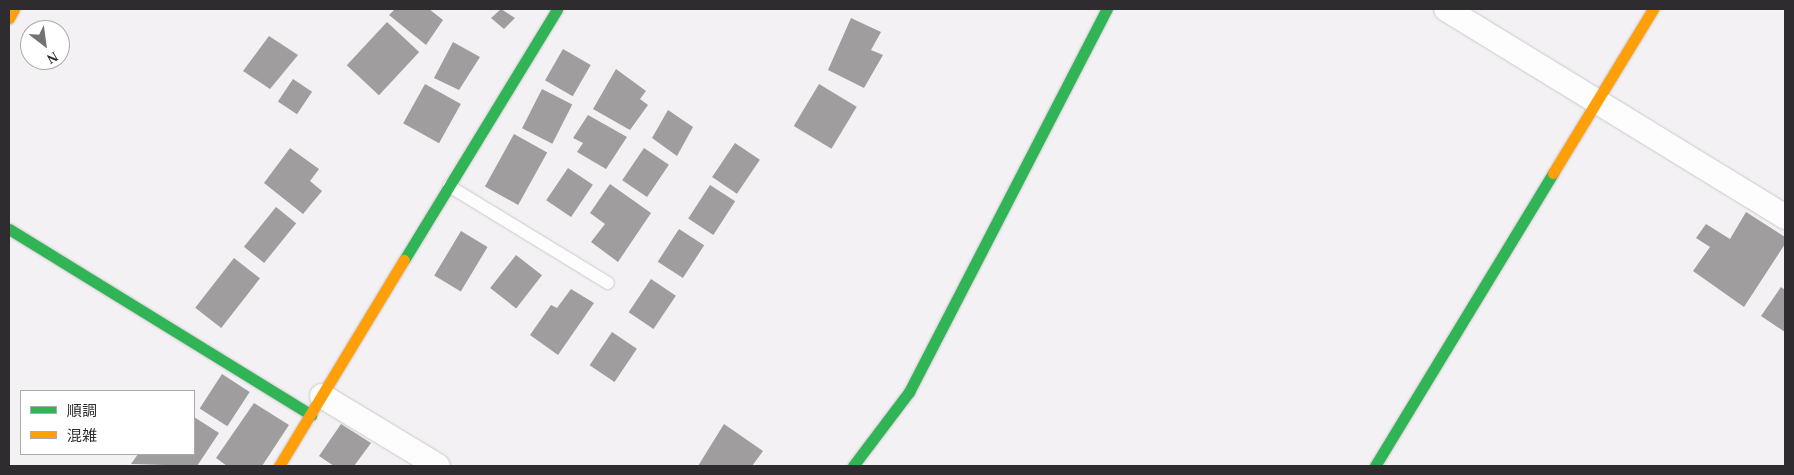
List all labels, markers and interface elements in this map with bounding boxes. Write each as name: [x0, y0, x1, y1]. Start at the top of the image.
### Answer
north arrow: [20, 20, 70, 70]
text: N: [44, 49, 60, 67]
legend: [20, 390, 195, 455]
text: 順調: [67, 403, 97, 419]
text: 混雑: [67, 428, 97, 444]

